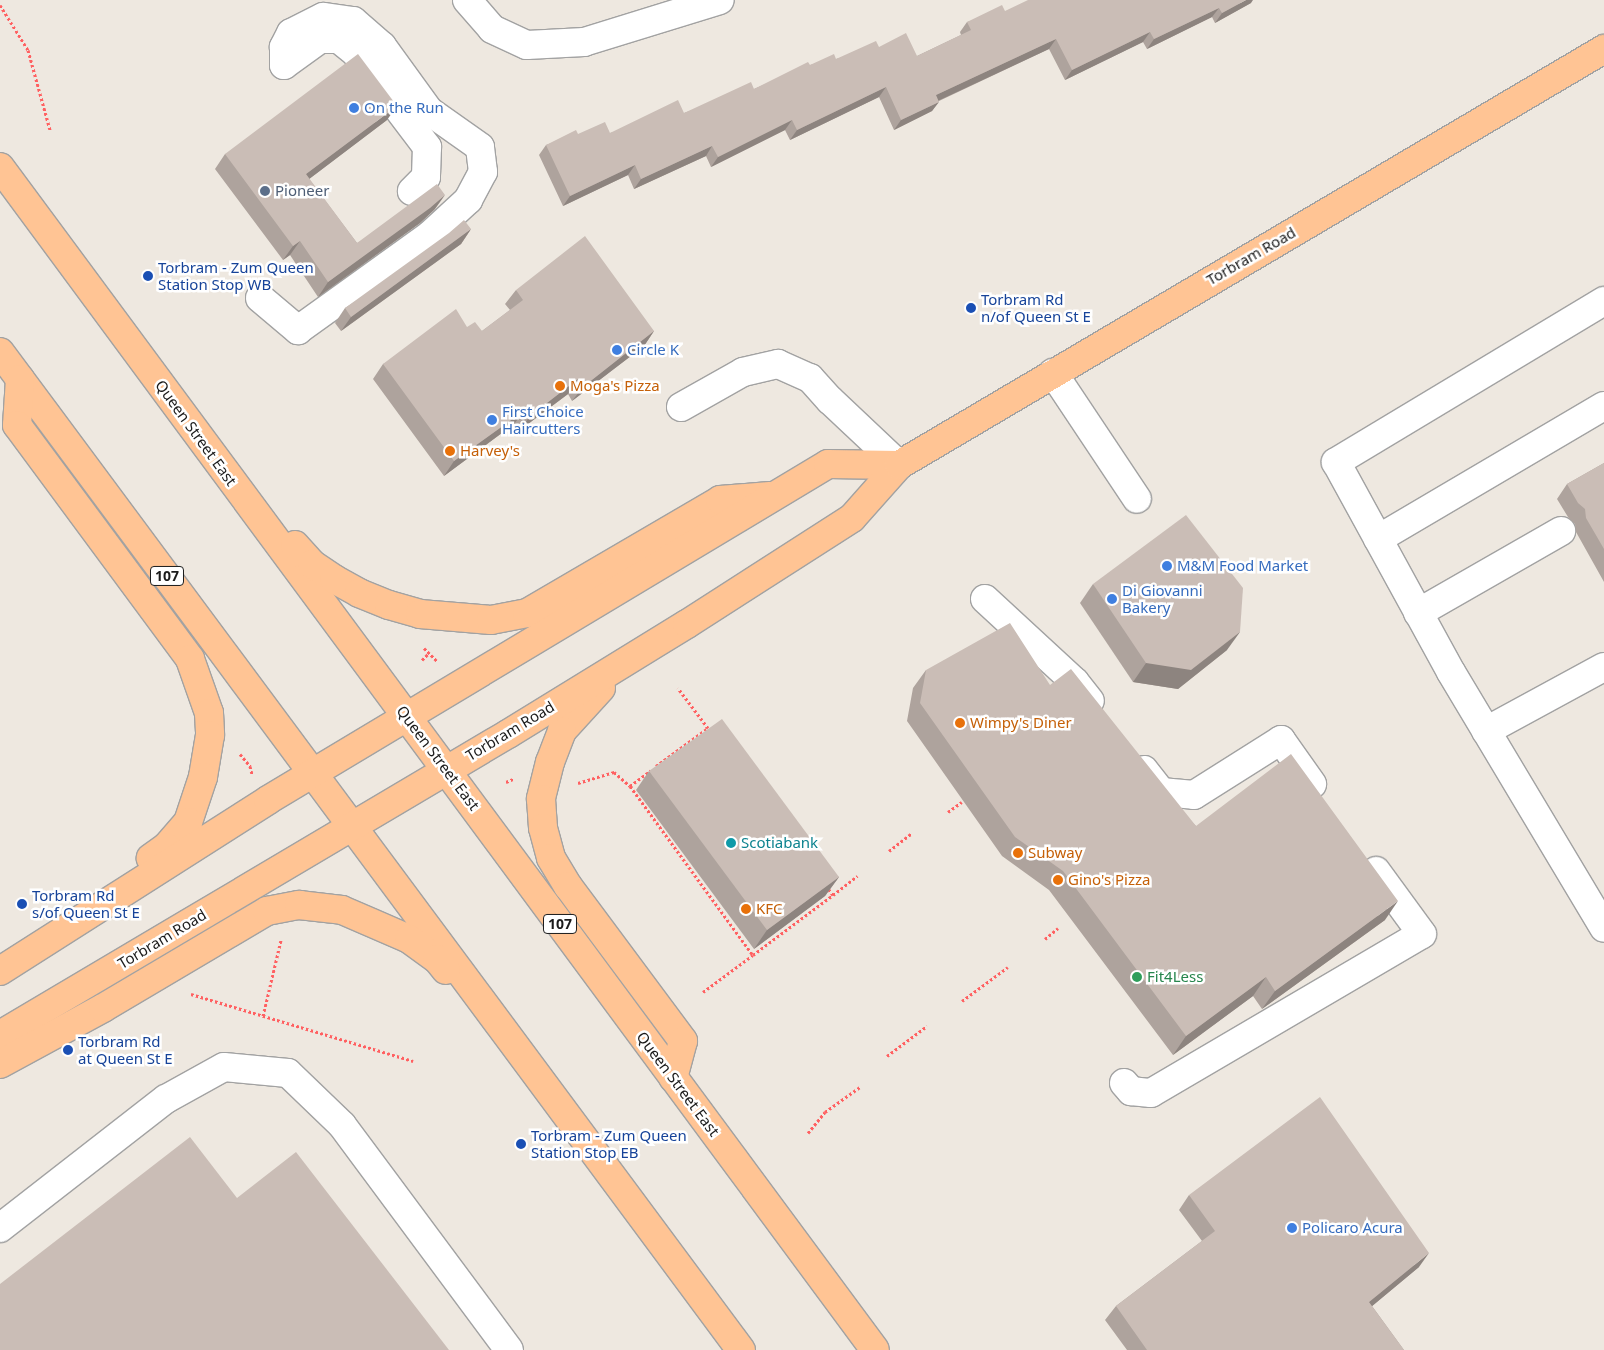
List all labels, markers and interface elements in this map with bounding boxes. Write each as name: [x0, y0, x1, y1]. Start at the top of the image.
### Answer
place label: On the Run: [364, 99, 444, 117]
marker: On the Run: [348, 102, 360, 114]
place label: Pioneer: [275, 182, 329, 200]
marker: Pioneer: [259, 185, 271, 197]
street label: Torbram Road: [1203, 223, 1299, 289]
place label: Torbram - Zum Queen Station Stop WB: [158, 258, 314, 293]
marker: Torbram - Zum Queen Station Stop WB: [142, 270, 154, 282]
place label: Torbram Rd n/of Queen St E: [981, 290, 1091, 325]
marker: Torbram Rd n/of Queen St E: [965, 302, 977, 314]
place label: Circle K: [627, 341, 679, 359]
marker: Circle K: [611, 344, 623, 356]
street label: Queen Street East: [152, 377, 240, 489]
place label: Moga's Pizza: [570, 377, 660, 395]
marker: Moga's Pizza: [554, 380, 566, 392]
place label: First Choice Haircutters: [502, 402, 584, 437]
marker: First Choice Haircutters: [486, 414, 498, 426]
place label: Harvey's: [460, 442, 520, 460]
marker: Harvey's: [444, 445, 456, 457]
place label: M&M Food Market: [1177, 557, 1308, 575]
marker: M&M Food Market: [1161, 560, 1173, 572]
road number: 107: [150, 564, 184, 588]
place label: Di Giovanni Bakery: [1122, 581, 1203, 616]
marker: Di Giovanni Bakery: [1106, 593, 1118, 605]
street label: Torbram Road: [462, 698, 558, 764]
street label: Queen Street East: [393, 702, 483, 814]
place label: Wimpy's Diner: [970, 714, 1072, 732]
marker: Wimpy's Diner: [954, 717, 966, 729]
place label: Scotiabank: [741, 834, 818, 852]
marker: Scotiabank: [725, 837, 737, 849]
place label: Subway: [1028, 844, 1082, 862]
marker: Subway: [1012, 847, 1024, 859]
place label: Gino's Pizza: [1068, 871, 1150, 889]
marker: Gino's Pizza: [1052, 874, 1064, 886]
place label: Torbram Rd s/of Queen St E: [32, 886, 140, 921]
marker: Torbram Rd s/of Queen St E: [16, 898, 28, 910]
place label: KFC: [756, 900, 783, 918]
marker: KFC: [740, 903, 752, 915]
street label: Torbram Road: [114, 906, 210, 972]
road number: 107: [542, 912, 578, 936]
place label: Fit4Less: [1147, 968, 1203, 986]
marker: Fit4Less: [1131, 971, 1143, 983]
street label: Queen Street East: [633, 1028, 723, 1140]
place label: Torbram Rd at Queen St E: [78, 1032, 173, 1067]
marker: Torbram Rd at Queen St E: [62, 1044, 74, 1056]
place label: Torbram - Zum Queen Station Stop EB: [531, 1126, 687, 1161]
marker: Torbram - Zum Queen Station Stop EB: [515, 1138, 527, 1150]
place label: Policaro Acura: [1302, 1219, 1403, 1237]
marker: Policaro Acura: [1286, 1222, 1298, 1234]

